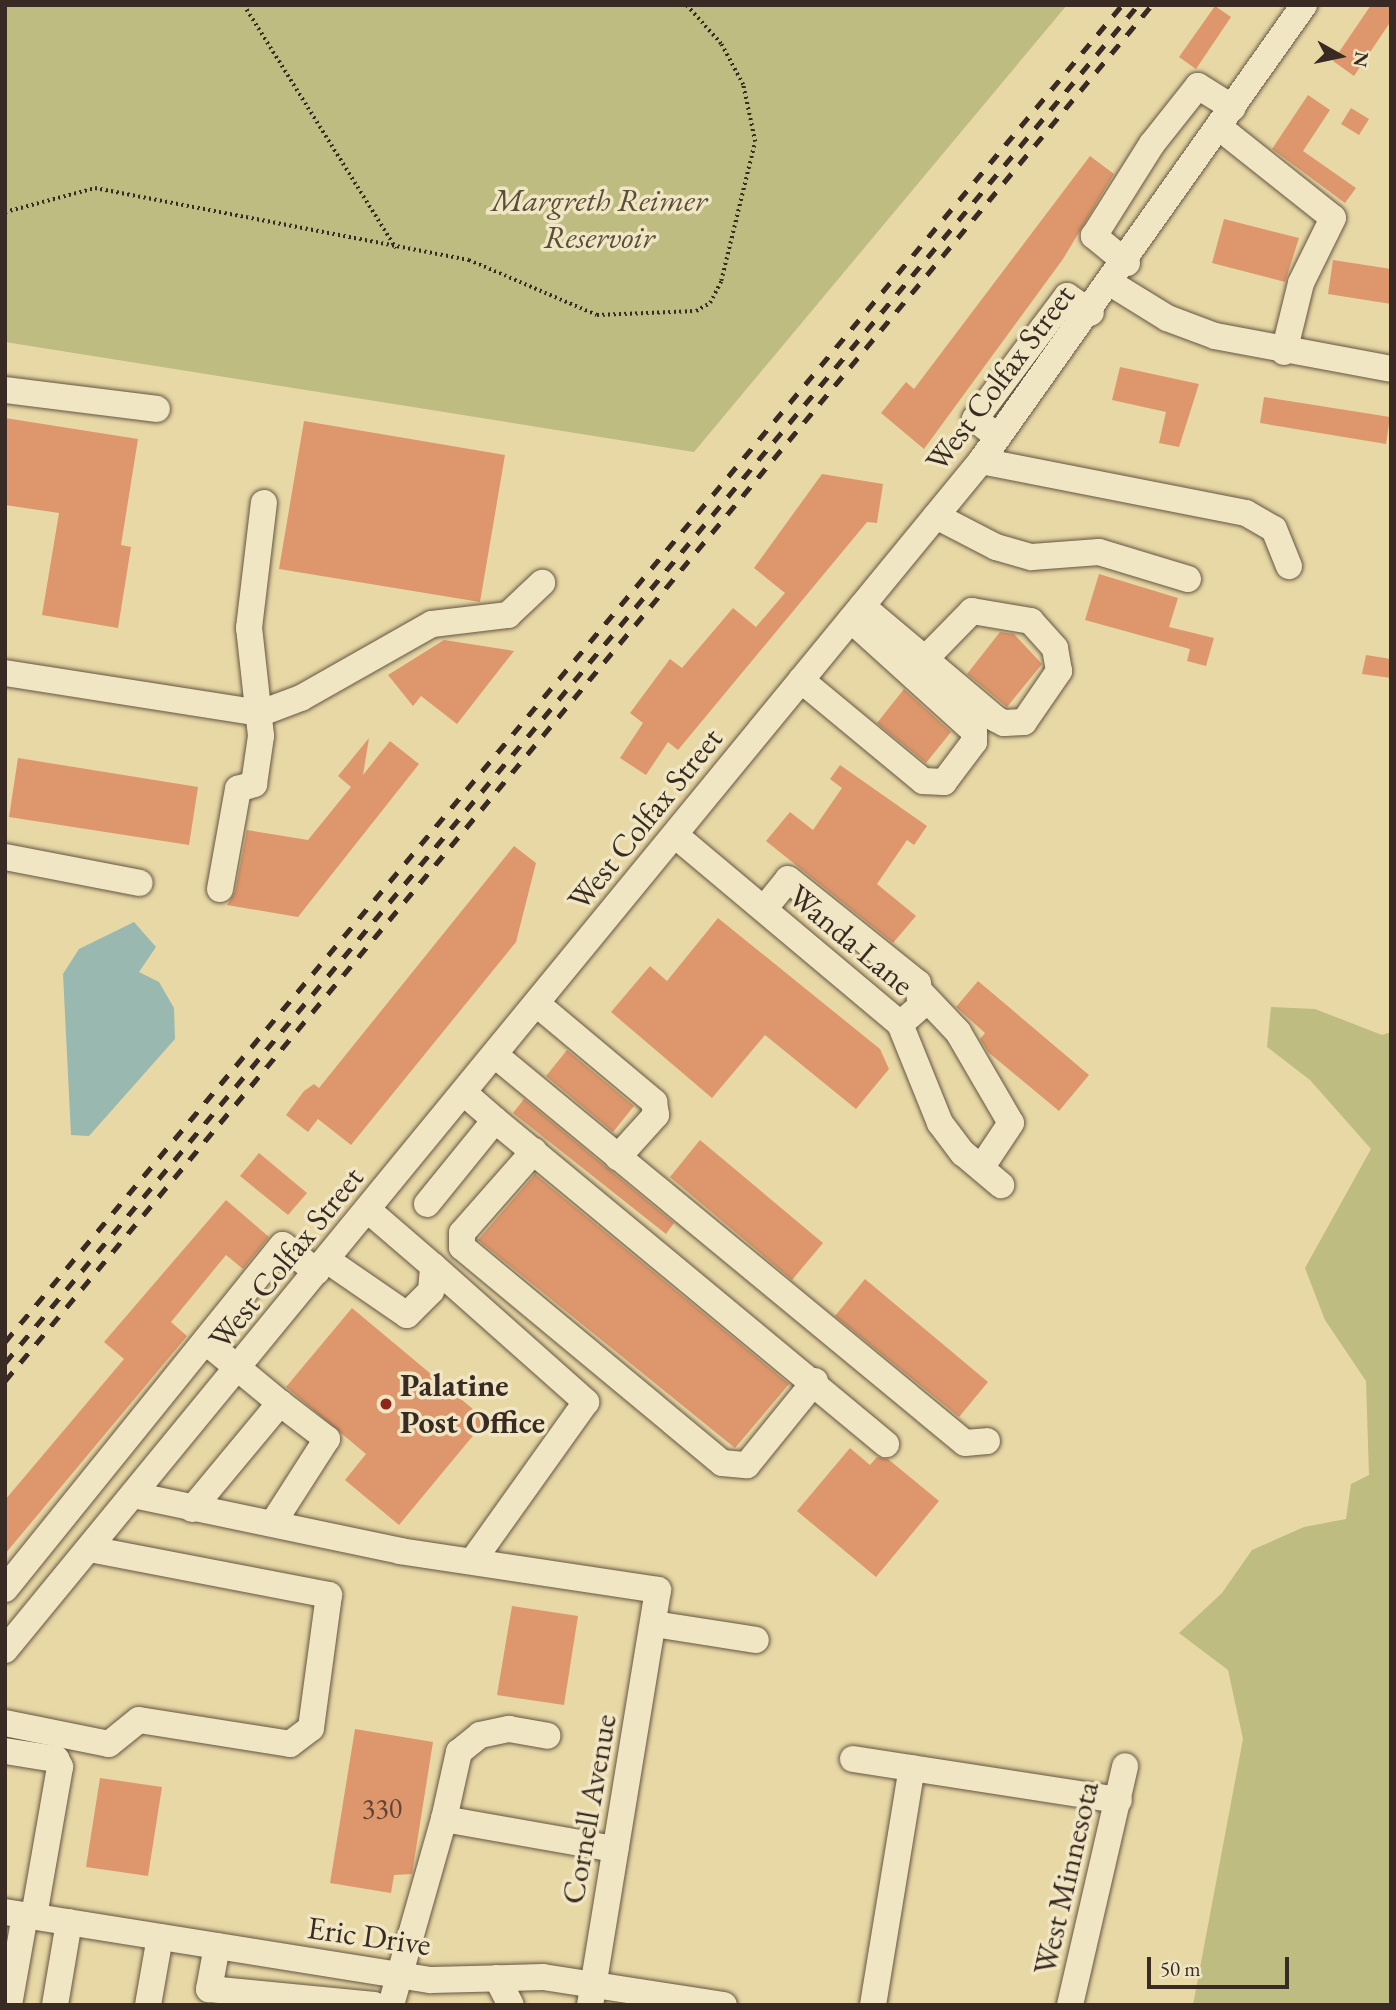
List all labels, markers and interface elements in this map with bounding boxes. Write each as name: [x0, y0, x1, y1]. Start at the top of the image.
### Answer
north arrow: [1305, 21, 1375, 91]
text: N: [1348, 50, 1375, 69]
park label: Margreth Reimer Reservoir: [491, 182, 707, 257]
street label: West Colfax Street: [917, 277, 1083, 479]
street label: West Colfax Street: [560, 720, 730, 918]
street label: Wanda Lane: [780, 876, 922, 1004]
street label: West Colfax Street: [201, 1159, 371, 1357]
place label: Palatine Post Office: [400, 1367, 545, 1442]
marker: Palatine Post Office: [378, 1396, 394, 1412]
street label: Cornell Avenue: [553, 1711, 625, 1907]
street label: West Minnesota: [1025, 1778, 1107, 1978]
house number: 330: [362, 1791, 402, 1825]
street label: Eric Drive: [305, 1908, 433, 1964]
scale bar: [1151, 1944, 1293, 1988]
text: 50 m: [1160, 1955, 1201, 1982]

